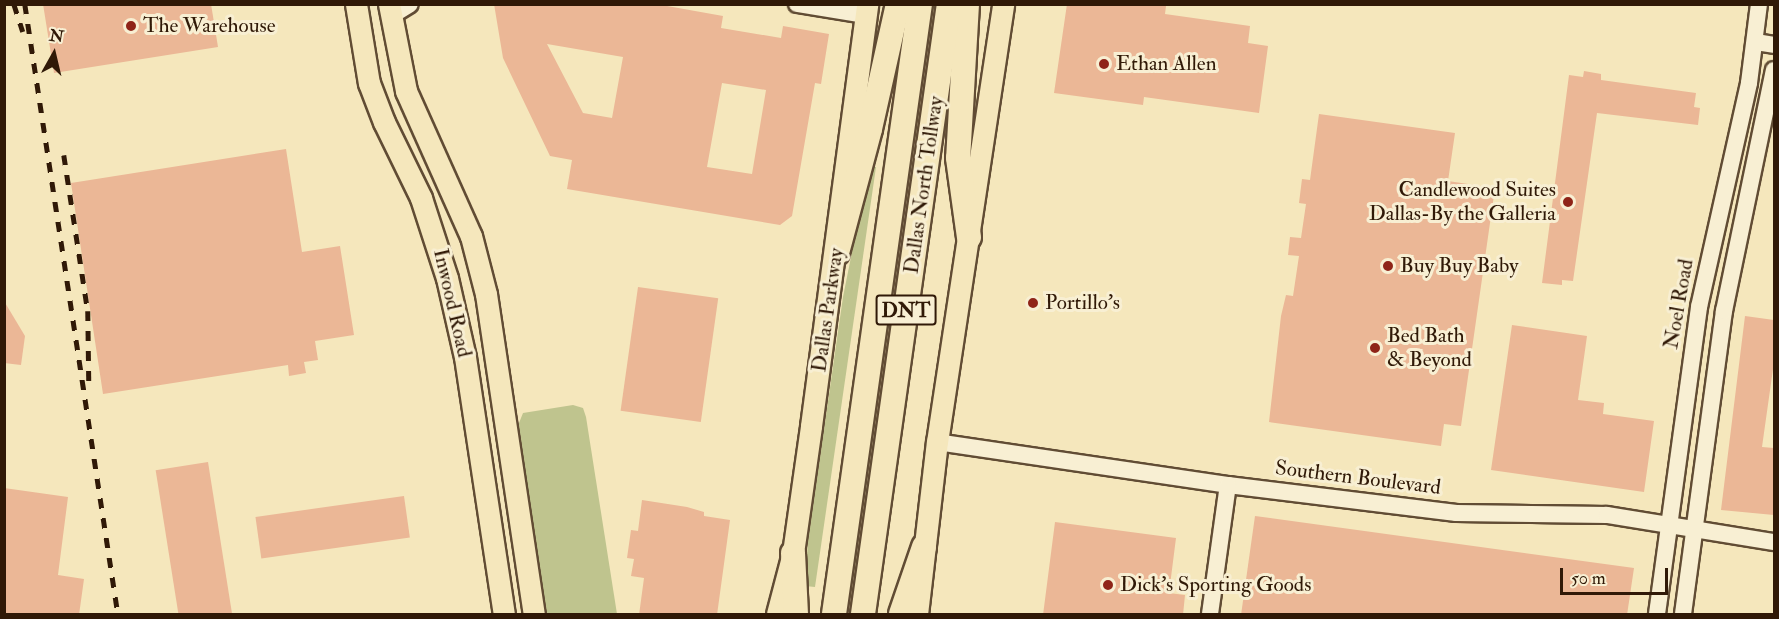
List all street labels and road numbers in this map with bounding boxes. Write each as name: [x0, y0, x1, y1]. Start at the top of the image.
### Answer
street label: Dallas North Tollway: [899, 94, 949, 276]
street label: Inwood Road: [427, 246, 477, 360]
street label: Dallas Parkway: [807, 246, 849, 374]
street label: Noel Road: [1659, 257, 1699, 351]
road number: DNT: [874, 293, 938, 327]
street label: Southern Boulevard: [1274, 455, 1442, 501]

